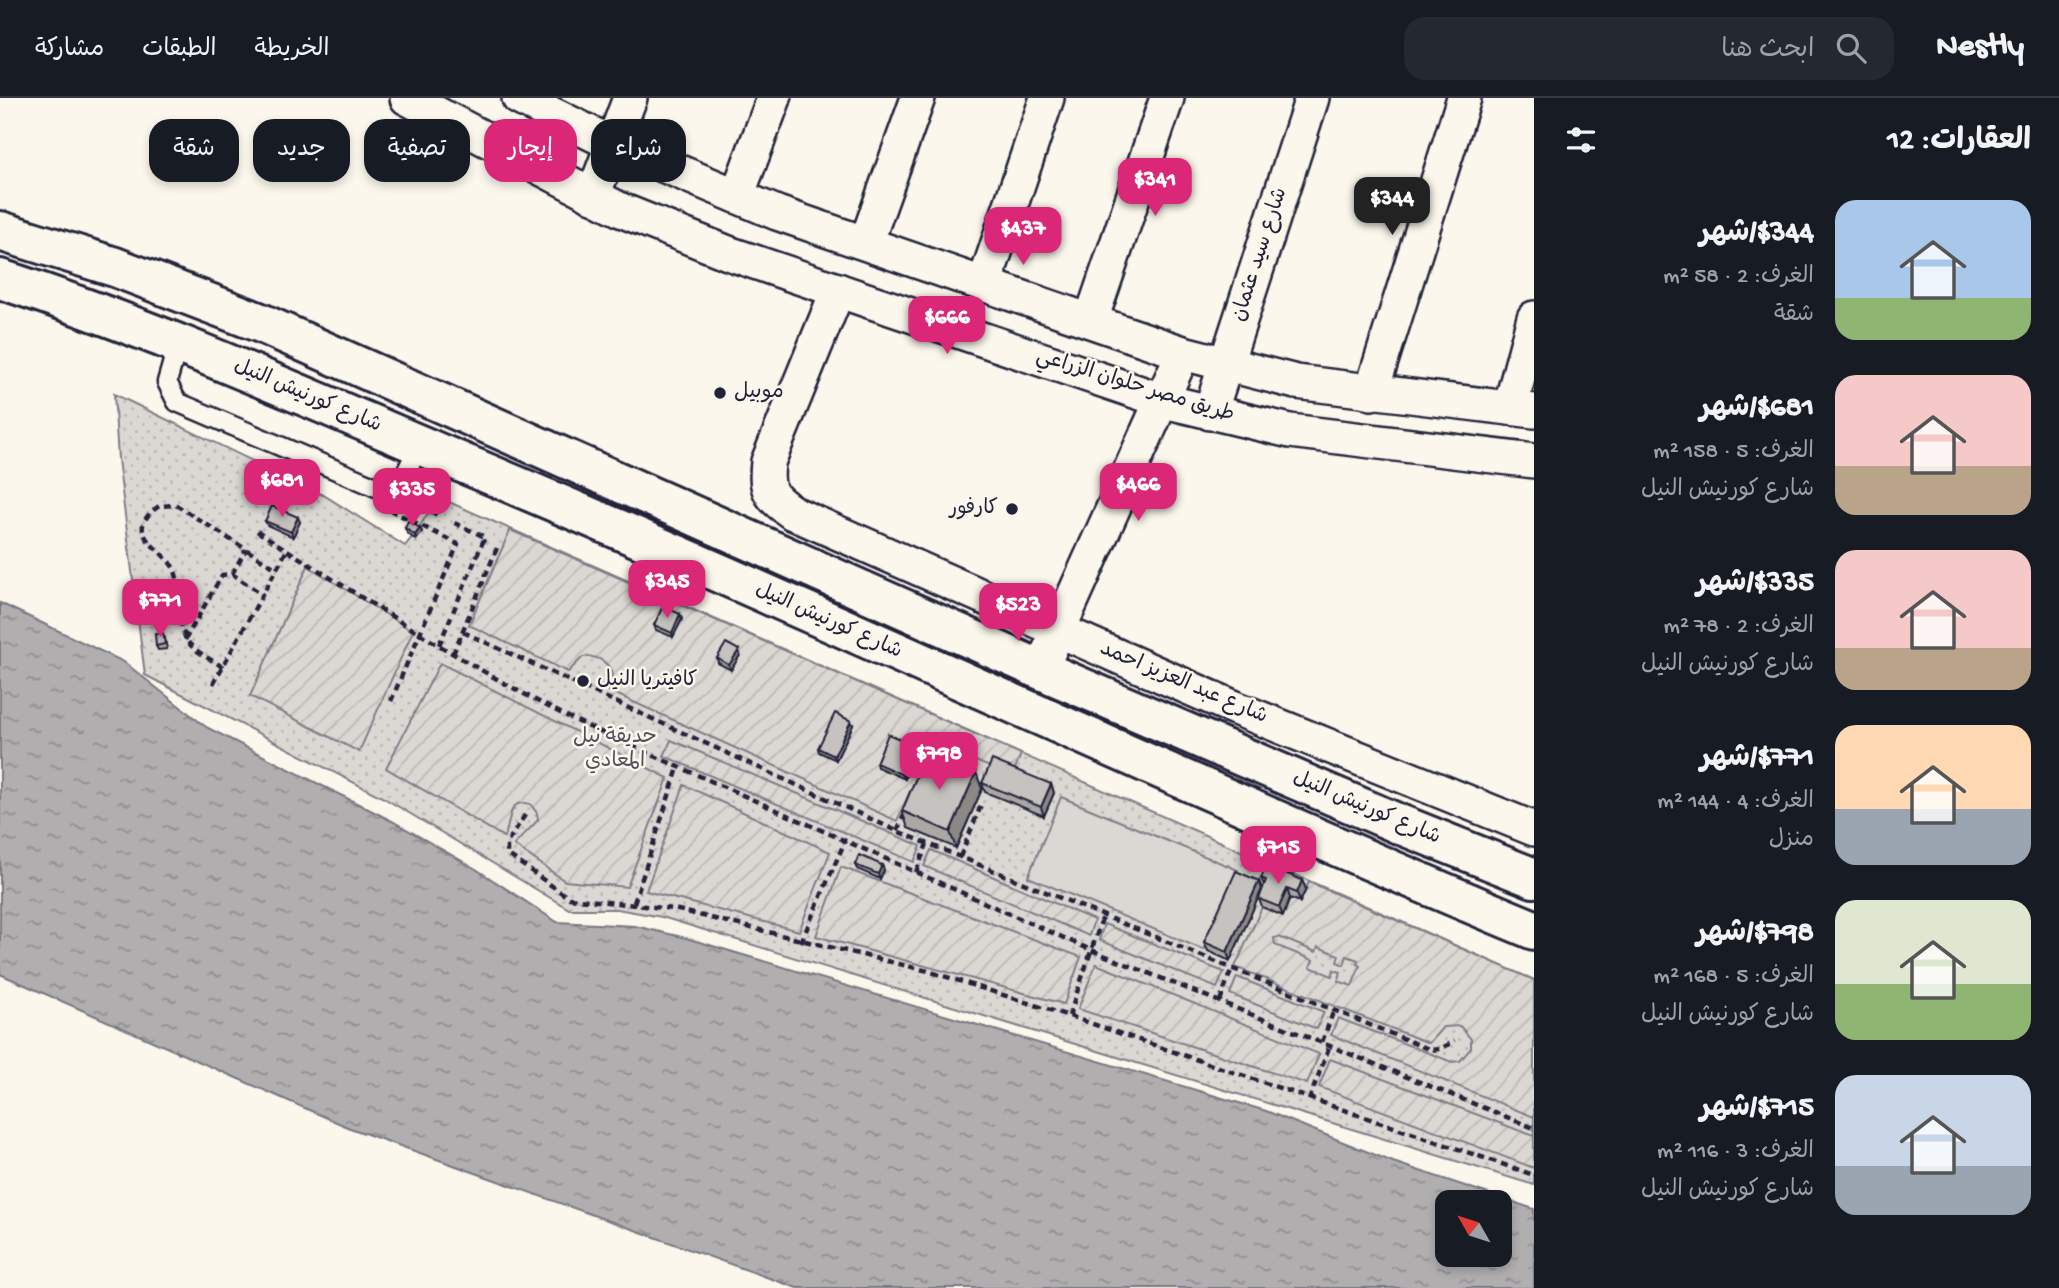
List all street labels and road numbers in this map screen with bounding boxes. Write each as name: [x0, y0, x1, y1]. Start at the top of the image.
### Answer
street label: شارع سيد عثمان: [1228, 185, 1294, 325]
street label: طريق مصر حلوان الزراعي: [1032, 345, 1237, 432]
street label: شارع كورنيش النيل: [229, 354, 385, 439]
street label: شارع كورنيش النيل: [751, 578, 906, 666]
street label: شارع عبد العزيز احمد: [1095, 637, 1271, 731]
street label: شارع كورنيش النيل: [1288, 766, 1444, 851]

